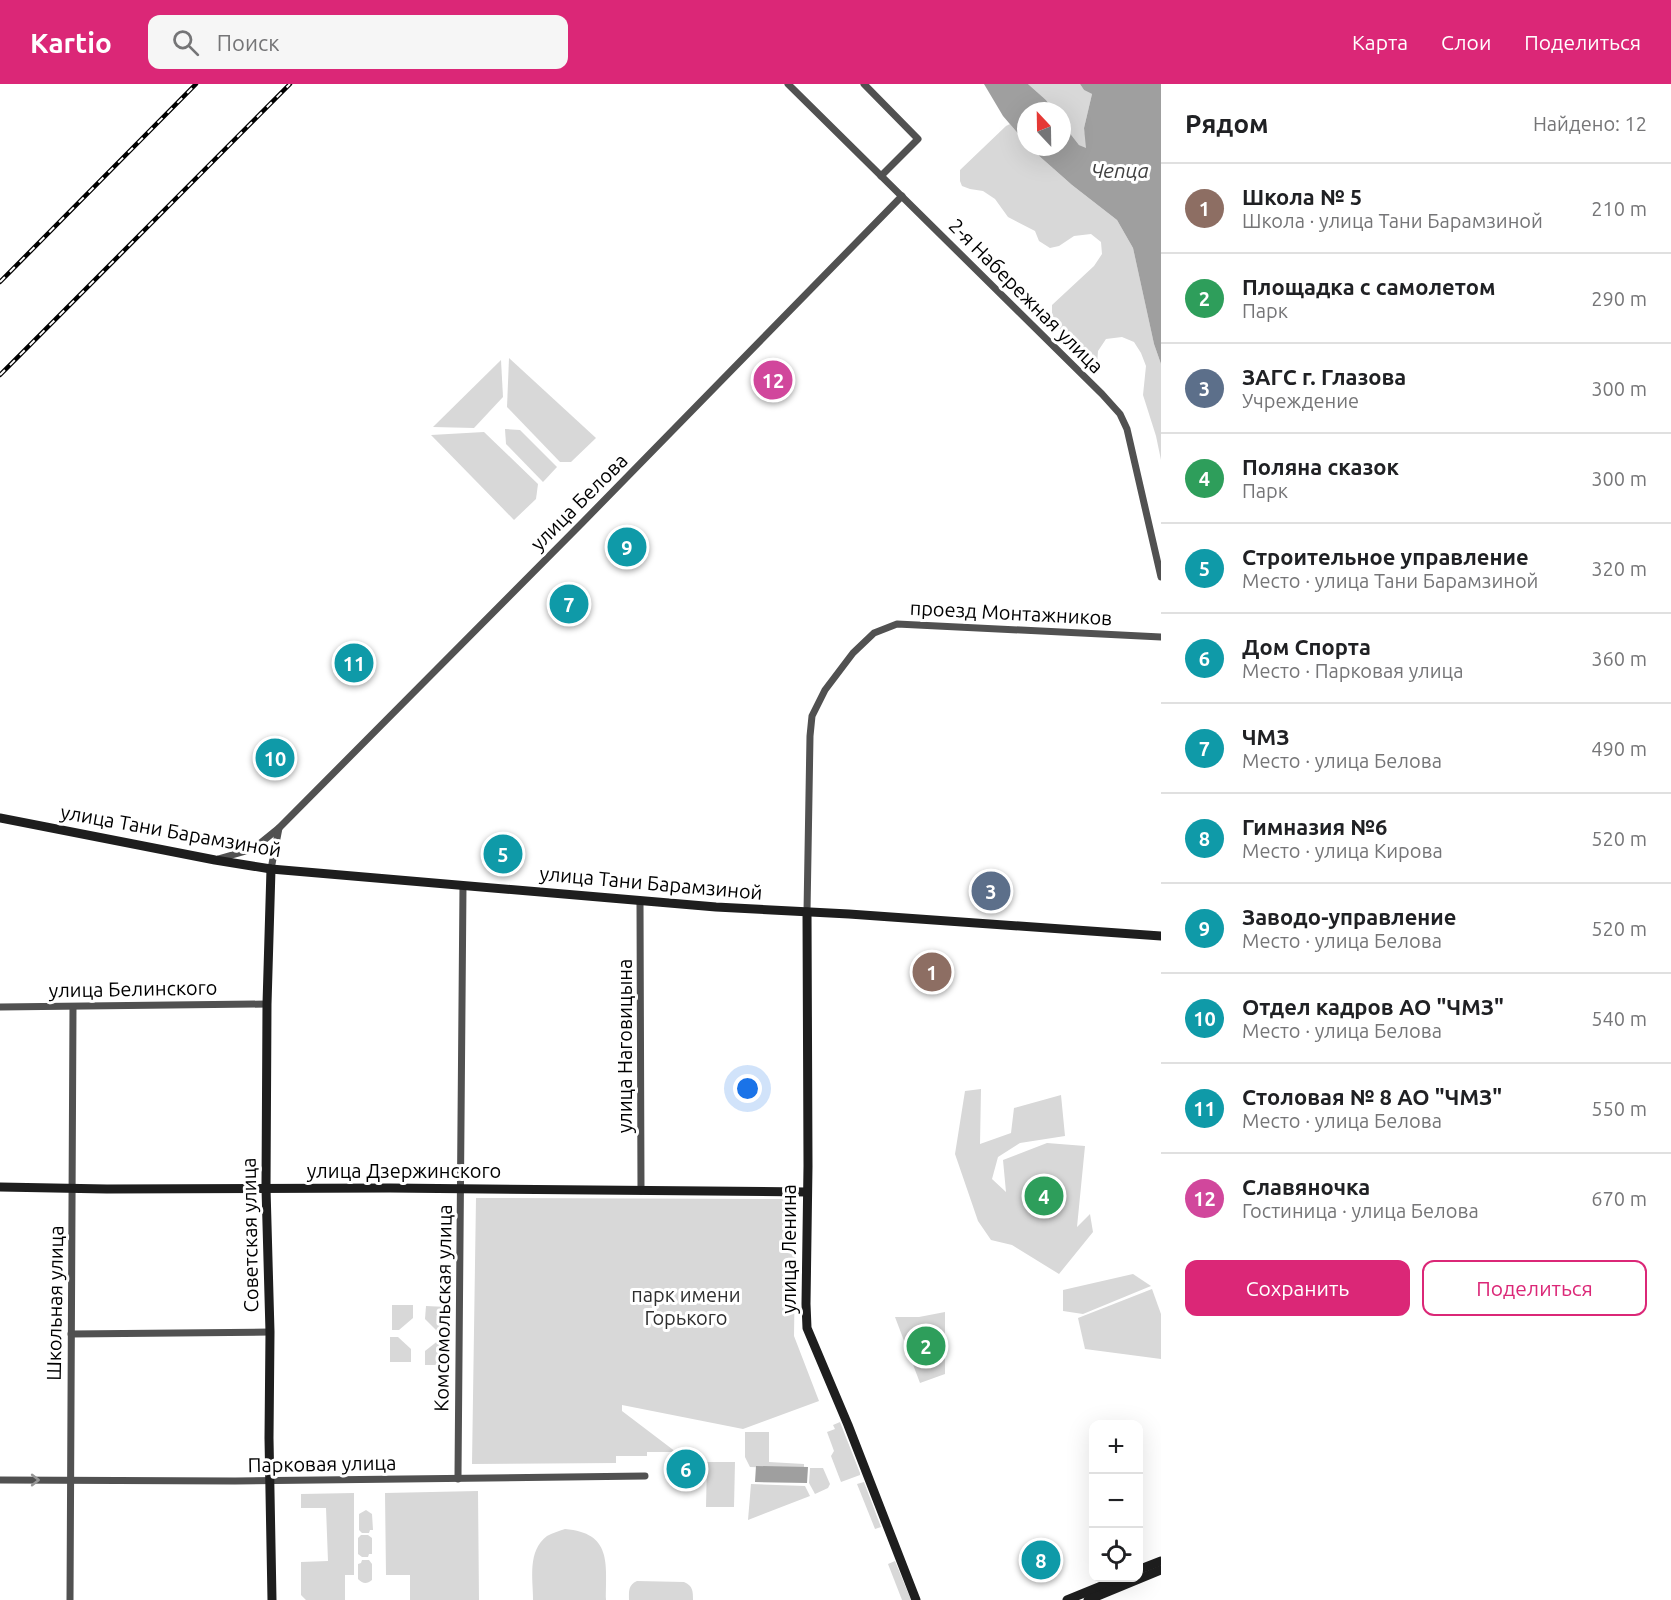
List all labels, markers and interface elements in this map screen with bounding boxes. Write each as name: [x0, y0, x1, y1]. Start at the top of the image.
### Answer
search box: [148, 15, 568, 69]
icon: search: [169, 26, 202, 59]
text: Kartio: [30, 27, 112, 58]
text: Поиск: [217, 30, 279, 55]
text: Карта: [1352, 30, 1408, 54]
text: Слои: [1441, 30, 1491, 54]
text: Поделиться: [1524, 30, 1641, 54]
north arrow: [1017, 102, 1071, 156]
text: Рядом: [1185, 109, 1269, 138]
text: Найдено: 12: [1533, 112, 1647, 135]
water label: Чепца: [1091, 158, 1149, 182]
text: Школа № 5: [1242, 184, 1362, 209]
text: 1: [1199, 197, 1210, 220]
text: 210 m: [1591, 197, 1647, 220]
text: Школа · улица Тани Барамзиной: [1242, 209, 1543, 232]
street label: 2-я Набережная улица: [944, 214, 1108, 378]
text: Площадка с самолетом: [1242, 274, 1496, 299]
text: 2: [1199, 287, 1210, 310]
text: 290 m: [1591, 287, 1647, 310]
text: Парк: [1242, 299, 1288, 322]
pin: 12: [754, 358, 792, 402]
text: ЗАГС г. Глазова: [1242, 364, 1406, 389]
text: 3: [1199, 377, 1210, 400]
text: 300 m: [1591, 377, 1647, 400]
text: Учреждение: [1242, 389, 1359, 412]
street label: улица Белова: [525, 448, 632, 555]
text: Поляна сказок: [1242, 454, 1399, 479]
text: 4: [1199, 467, 1210, 490]
text: 300 m: [1591, 467, 1647, 490]
text: Парк: [1242, 479, 1288, 502]
pin: 9: [608, 524, 646, 570]
text: Строительное управление: [1242, 544, 1529, 569]
text: 5: [1199, 557, 1210, 580]
text: 320 m: [1591, 557, 1647, 580]
text: Место · улица Тани Барамзиной: [1242, 569, 1538, 592]
pin: 7: [550, 582, 588, 626]
street label: проезд Монтажников: [909, 596, 1113, 629]
text: Дом Спорта: [1242, 634, 1371, 659]
pin: 11: [334, 640, 374, 686]
text: 6: [1199, 647, 1210, 670]
text: 360 m: [1591, 647, 1647, 670]
text: Место · Парковая улица: [1242, 659, 1463, 682]
text: ЧМЗ: [1242, 724, 1289, 749]
pin: 10: [256, 736, 294, 780]
text: 7: [1199, 737, 1210, 760]
text: 490 m: [1591, 737, 1647, 760]
text: Место · улица Белова: [1242, 749, 1442, 772]
street label: улица Тани Барамзиной: [59, 800, 283, 861]
text: Гимназия №6: [1242, 814, 1387, 839]
text: 8: [1199, 827, 1210, 850]
text: 520 m: [1591, 827, 1647, 850]
pin: 5: [484, 832, 522, 876]
text: Место · улица Кирова: [1242, 839, 1443, 862]
street label: улица Тани Барамзиной: [539, 861, 764, 904]
pin: 3: [972, 868, 1010, 914]
text: Заводо-управление: [1242, 904, 1456, 929]
text: 9: [1199, 917, 1210, 940]
text: 520 m: [1591, 917, 1647, 940]
text: Место · улица Белова: [1242, 929, 1442, 952]
pin: 1: [912, 950, 952, 994]
street label: улица Наговицына: [613, 959, 636, 1133]
street label: улица Белинского: [49, 976, 217, 1001]
text: Отдел кадров АО "ЧМЗ": [1242, 994, 1504, 1019]
text: 10: [1193, 1007, 1216, 1030]
text: 540 m: [1591, 1007, 1647, 1030]
text: Место · улица Белова: [1242, 1019, 1442, 1042]
your location: [733, 1074, 762, 1103]
text: Столовая № 8 АО "ЧМЗ": [1242, 1084, 1502, 1109]
text: 11: [1193, 1097, 1216, 1120]
text: 550 m: [1591, 1097, 1647, 1120]
text: Место · улица Белова: [1242, 1109, 1442, 1132]
street label: Советская улица: [237, 1157, 262, 1313]
street label: улица Дзержинского: [307, 1159, 501, 1182]
pin: 4: [1024, 1174, 1064, 1218]
text: Славяночка: [1242, 1174, 1370, 1199]
street label: улица Ленина: [777, 1184, 800, 1314]
text: 12: [1193, 1187, 1216, 1210]
text: 670 m: [1591, 1187, 1647, 1210]
text: Гостиница · улица Белова: [1242, 1199, 1479, 1222]
street label: Комсомольская улица: [429, 1204, 456, 1412]
street label: Школьная улица: [42, 1225, 67, 1381]
button: Сохранить: [1185, 1260, 1410, 1316]
button: Поделиться: [1422, 1260, 1647, 1316]
park label: парк имени Горького: [631, 1283, 741, 1329]
pin: 2: [906, 1324, 946, 1368]
map controls: [1089, 1420, 1143, 1582]
button: +: [1089, 1420, 1143, 1474]
pin: 6: [666, 1446, 706, 1492]
street label: Парковая улица: [247, 1451, 397, 1476]
one-way arrow: [30, 1474, 39, 1486]
button: −: [1089, 1474, 1143, 1528]
button: locate: [1089, 1528, 1143, 1582]
pin: 8: [1022, 1538, 1060, 1582]

